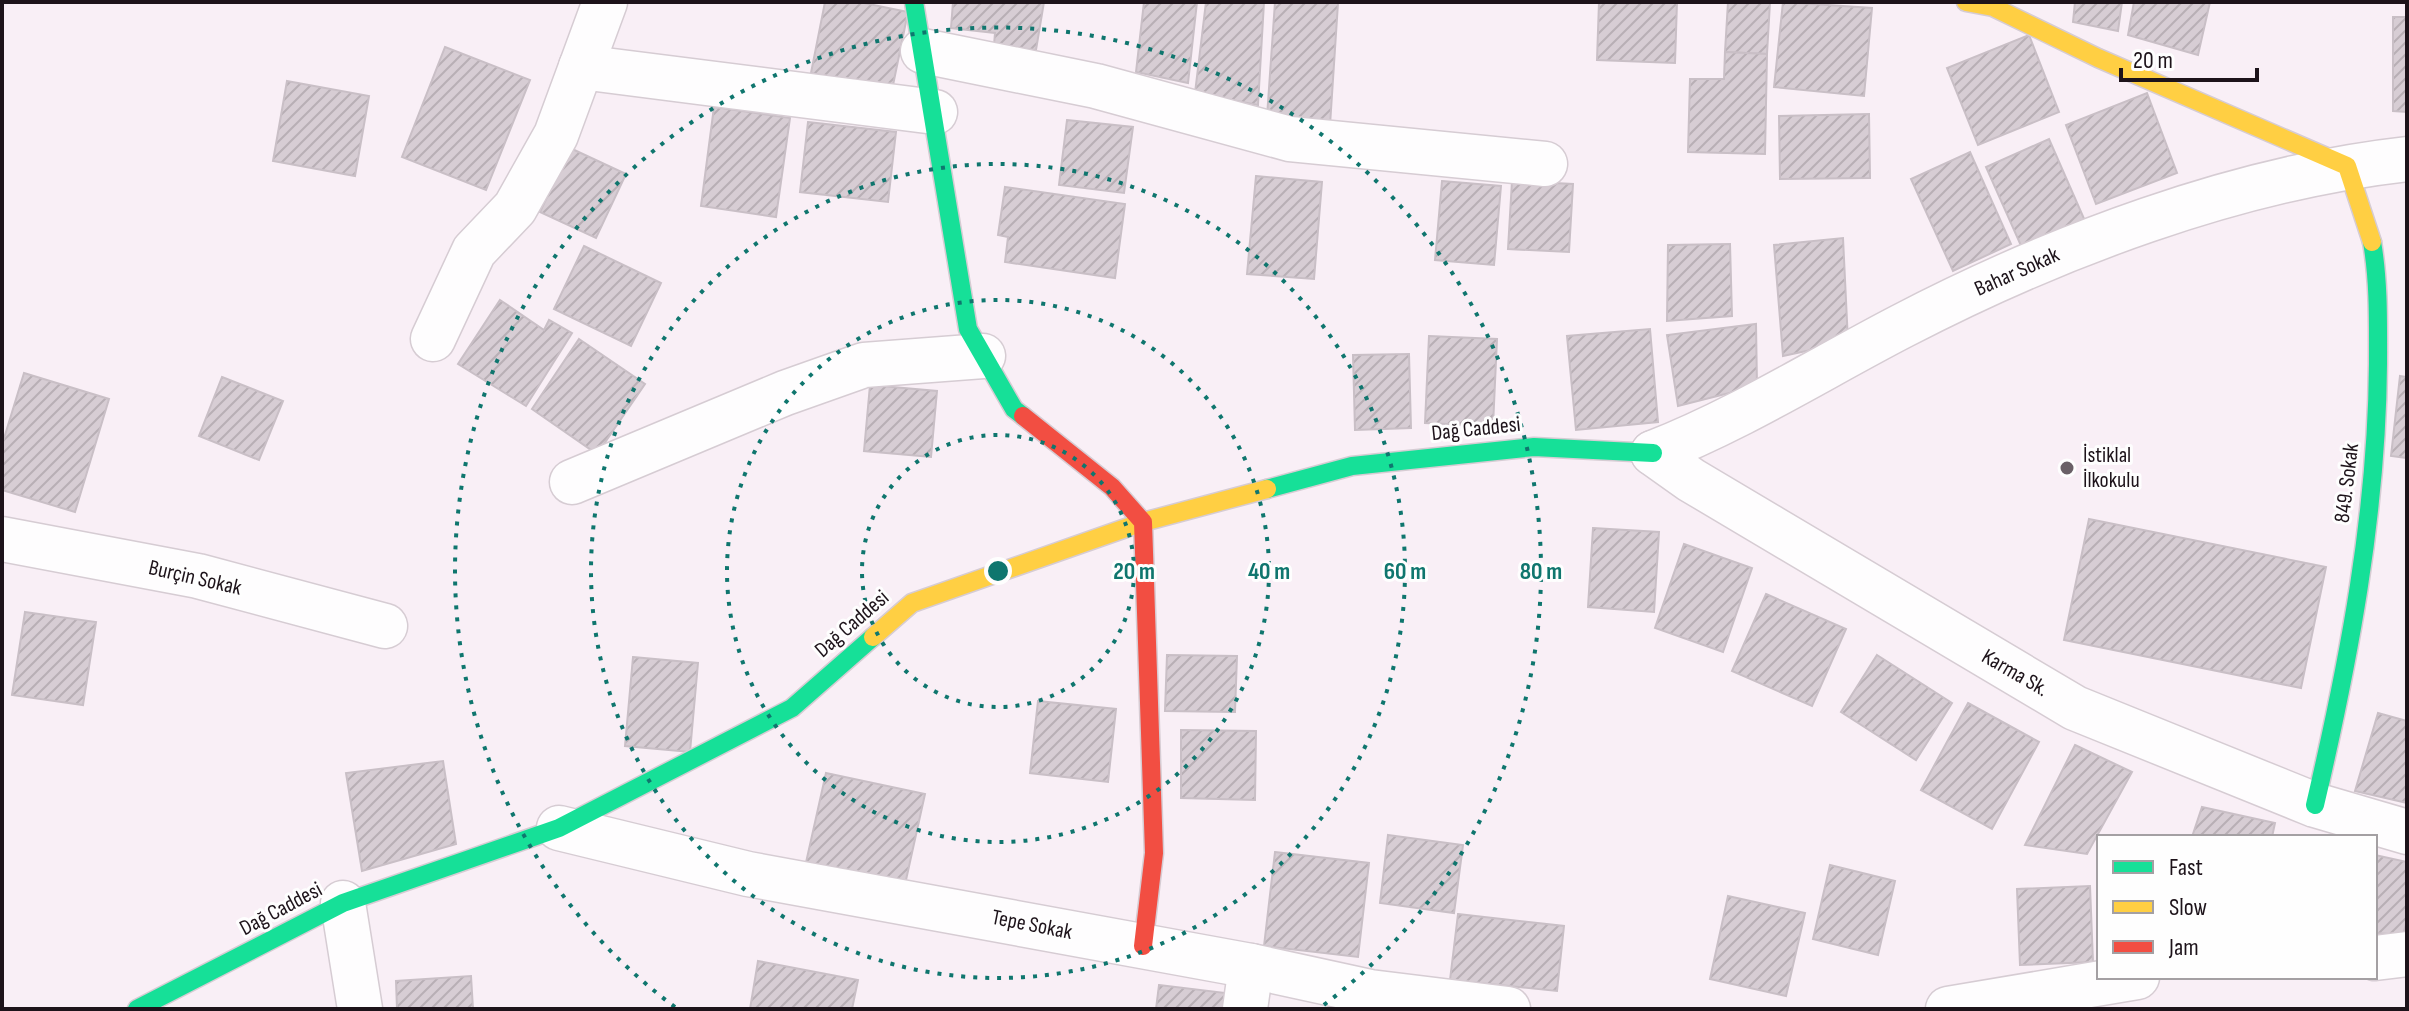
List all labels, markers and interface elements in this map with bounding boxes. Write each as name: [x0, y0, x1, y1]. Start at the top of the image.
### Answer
scale bar: [2121, 32, 2257, 82]
text: 20 m: [2133, 46, 2173, 75]
street label: Bahar Sokak: [1970, 241, 2064, 303]
street label: Dağ Caddesi: [1430, 411, 1522, 447]
street label: 849. Sokak: [2329, 441, 2365, 524]
place label: İstiklal İlkokulu: [2083, 442, 2140, 494]
marker: İstiklal İlkokulu: [2058, 459, 2076, 477]
street label: Burçin Sokak: [146, 554, 245, 602]
centre of rings: [984, 557, 1012, 585]
text: 20 m: [1113, 557, 1155, 586]
text: 40 m: [1248, 557, 1290, 586]
text: 60 m: [1384, 557, 1426, 586]
text: 80 m: [1520, 557, 1562, 586]
street label: Dağ Caddesi: [809, 584, 895, 664]
street label: Karma Sk.: [1977, 643, 2053, 703]
legend: [2097, 835, 2377, 979]
text: Fast: [2169, 853, 2203, 882]
street label: Dağ Caddesi: [235, 876, 327, 942]
text: Slow: [2169, 893, 2207, 922]
street label: Tepe Sokak: [989, 904, 1075, 946]
text: Jam: [2168, 933, 2199, 962]

